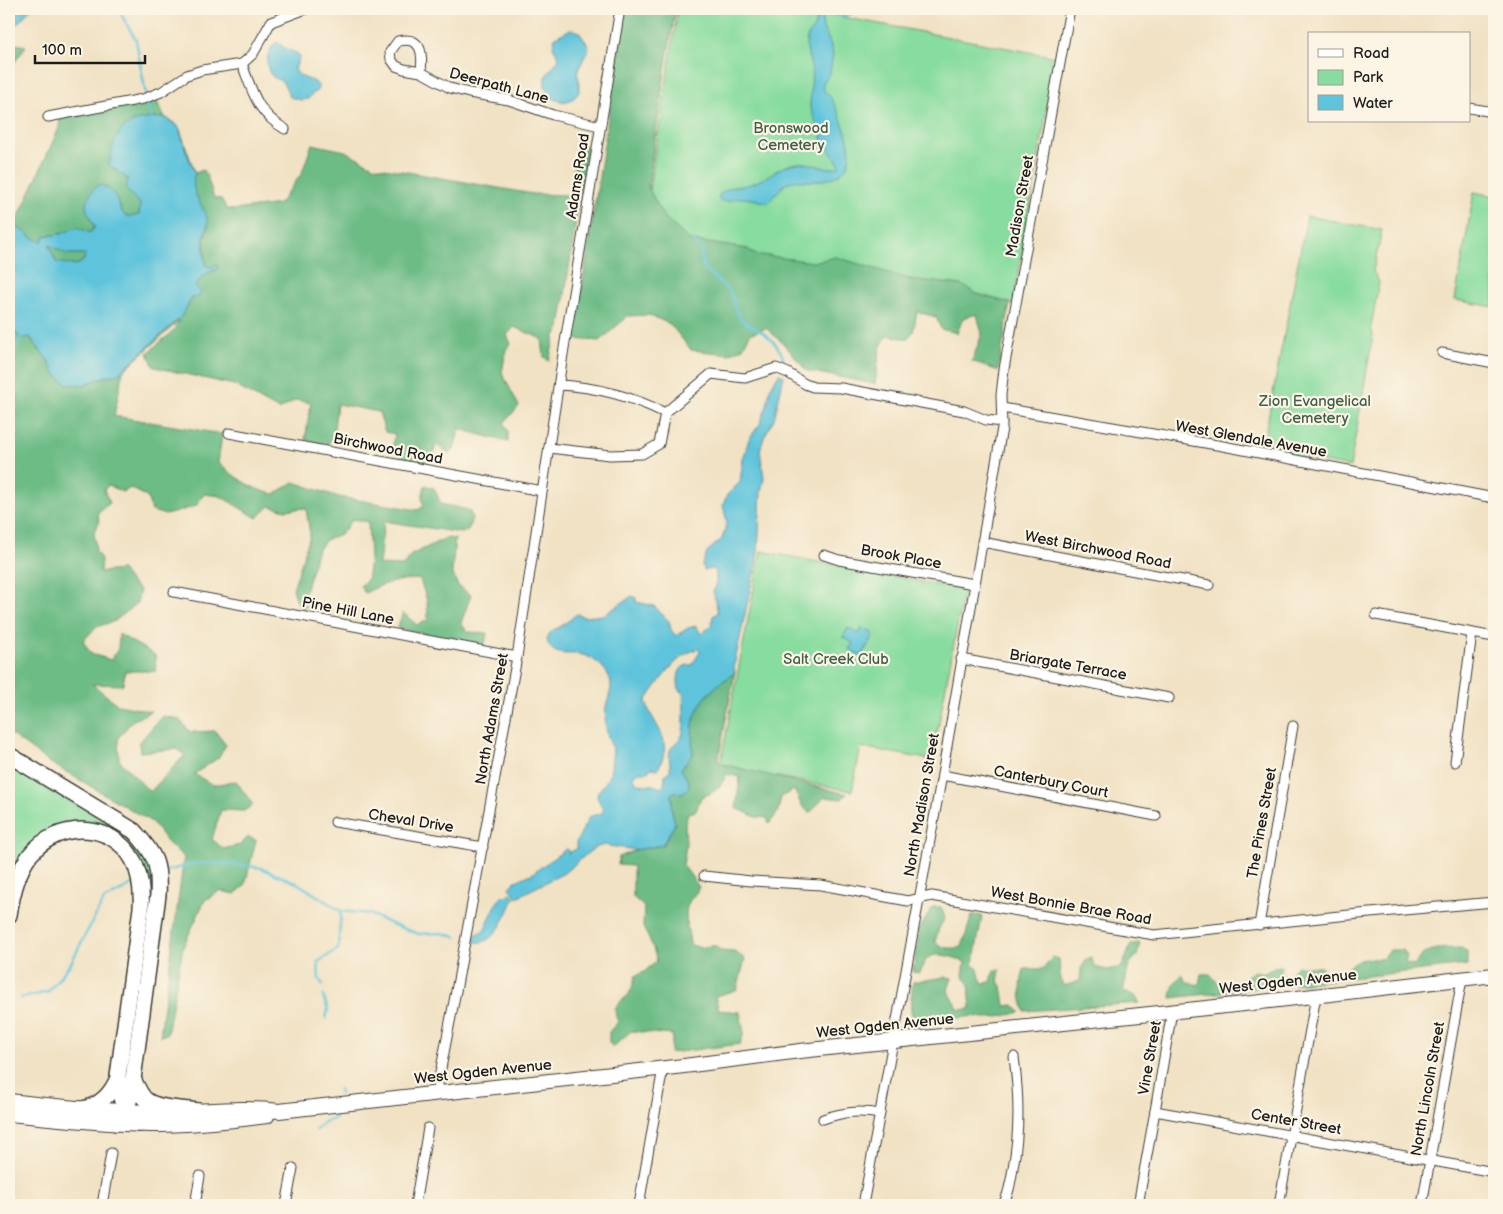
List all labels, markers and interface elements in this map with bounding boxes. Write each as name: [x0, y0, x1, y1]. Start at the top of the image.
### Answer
scale bar: [35, 32, 145, 64]
legend: [1308, 32, 1470, 122]
text: 100 m: [42, 41, 82, 60]
text: Road: [1353, 44, 1389, 63]
street label: Deerpath Lane: [447, 64, 551, 108]
text: Park: [1353, 68, 1384, 87]
text: Water: [1353, 94, 1393, 113]
park label: Bronswood Cemetery: [753, 119, 829, 155]
street label: Adams Road: [562, 132, 594, 220]
street label: Madison Street: [1002, 153, 1038, 258]
park label: Zion Evangelical Cemetery: [1258, 392, 1371, 428]
street label: West Glendale Avenue: [1174, 416, 1328, 462]
street label: Birchwood Road: [332, 429, 444, 469]
street label: West Birchwood Road: [1023, 526, 1173, 574]
street label: Brook Place: [859, 541, 943, 573]
street label: Pine Hill Lane: [300, 593, 396, 629]
street label: Briargate Terrace: [1008, 645, 1128, 685]
park label: Salt Creek Club: [783, 650, 889, 669]
street label: North Adams Street: [471, 651, 513, 786]
street label: North Madison Street: [900, 731, 944, 878]
street label: Canterbury Court: [992, 762, 1110, 802]
street label: The Pines Street: [1243, 766, 1281, 880]
street label: Cheval Drive: [367, 805, 455, 837]
street label: West Bonnie Brae Road: [989, 882, 1153, 930]
street label: West Ogden Avenue: [1218, 965, 1358, 999]
street label: West Ogden Avenue: [815, 1009, 955, 1043]
street label: Vine Street: [1134, 1019, 1166, 1097]
street label: North Lincoln Street: [1407, 1020, 1449, 1158]
street label: West Ogden Avenue: [413, 1055, 553, 1089]
street label: Center Street: [1249, 1105, 1343, 1139]

